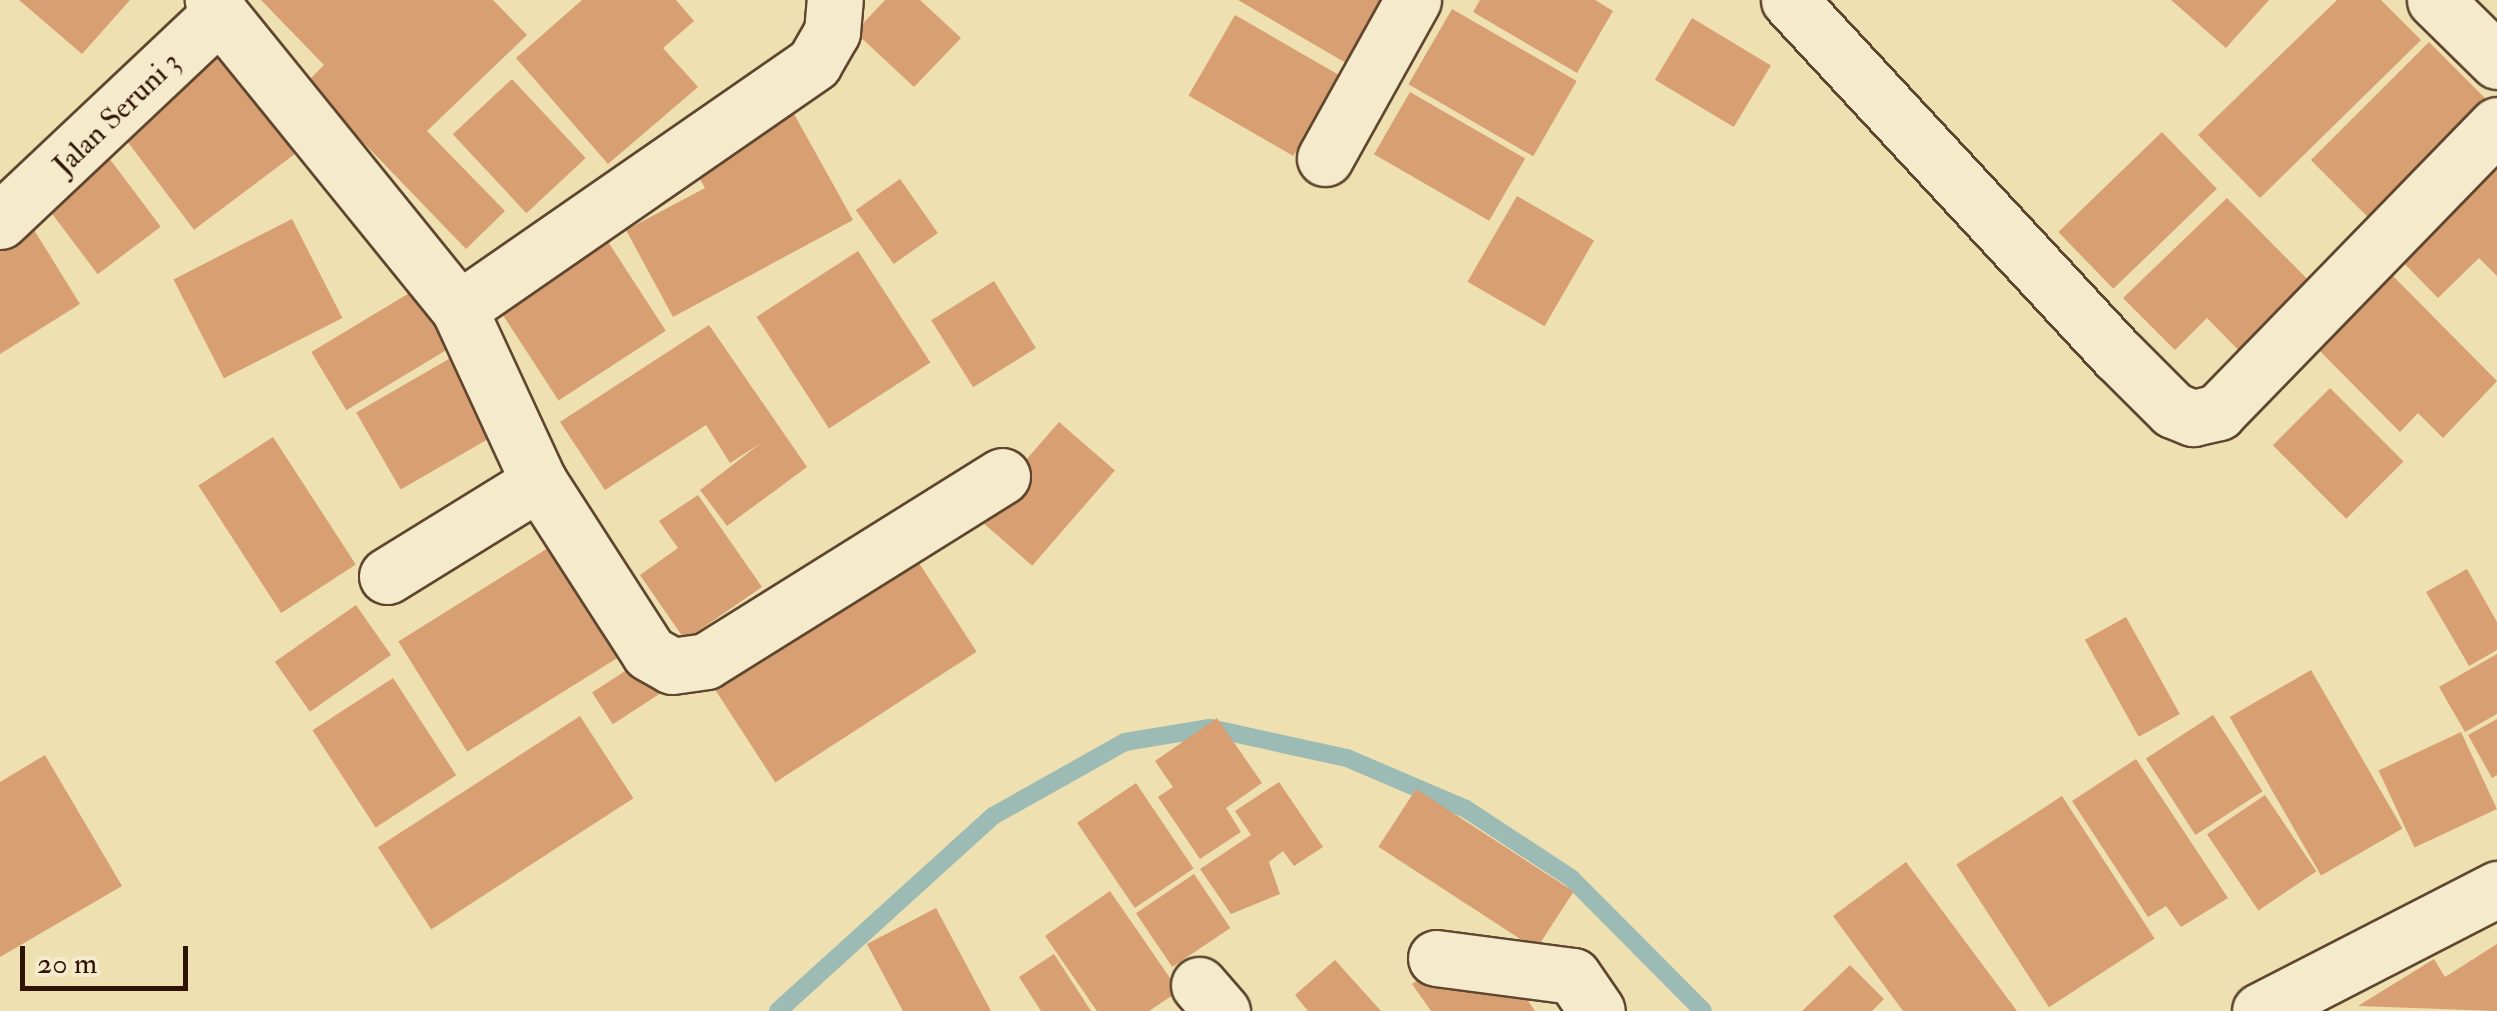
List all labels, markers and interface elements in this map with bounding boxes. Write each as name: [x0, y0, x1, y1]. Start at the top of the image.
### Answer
street label: Jalan Seruni 3: [46, 44, 188, 184]
scale bar: [25, 926, 192, 988]
text: 20 m: [37, 945, 97, 982]

